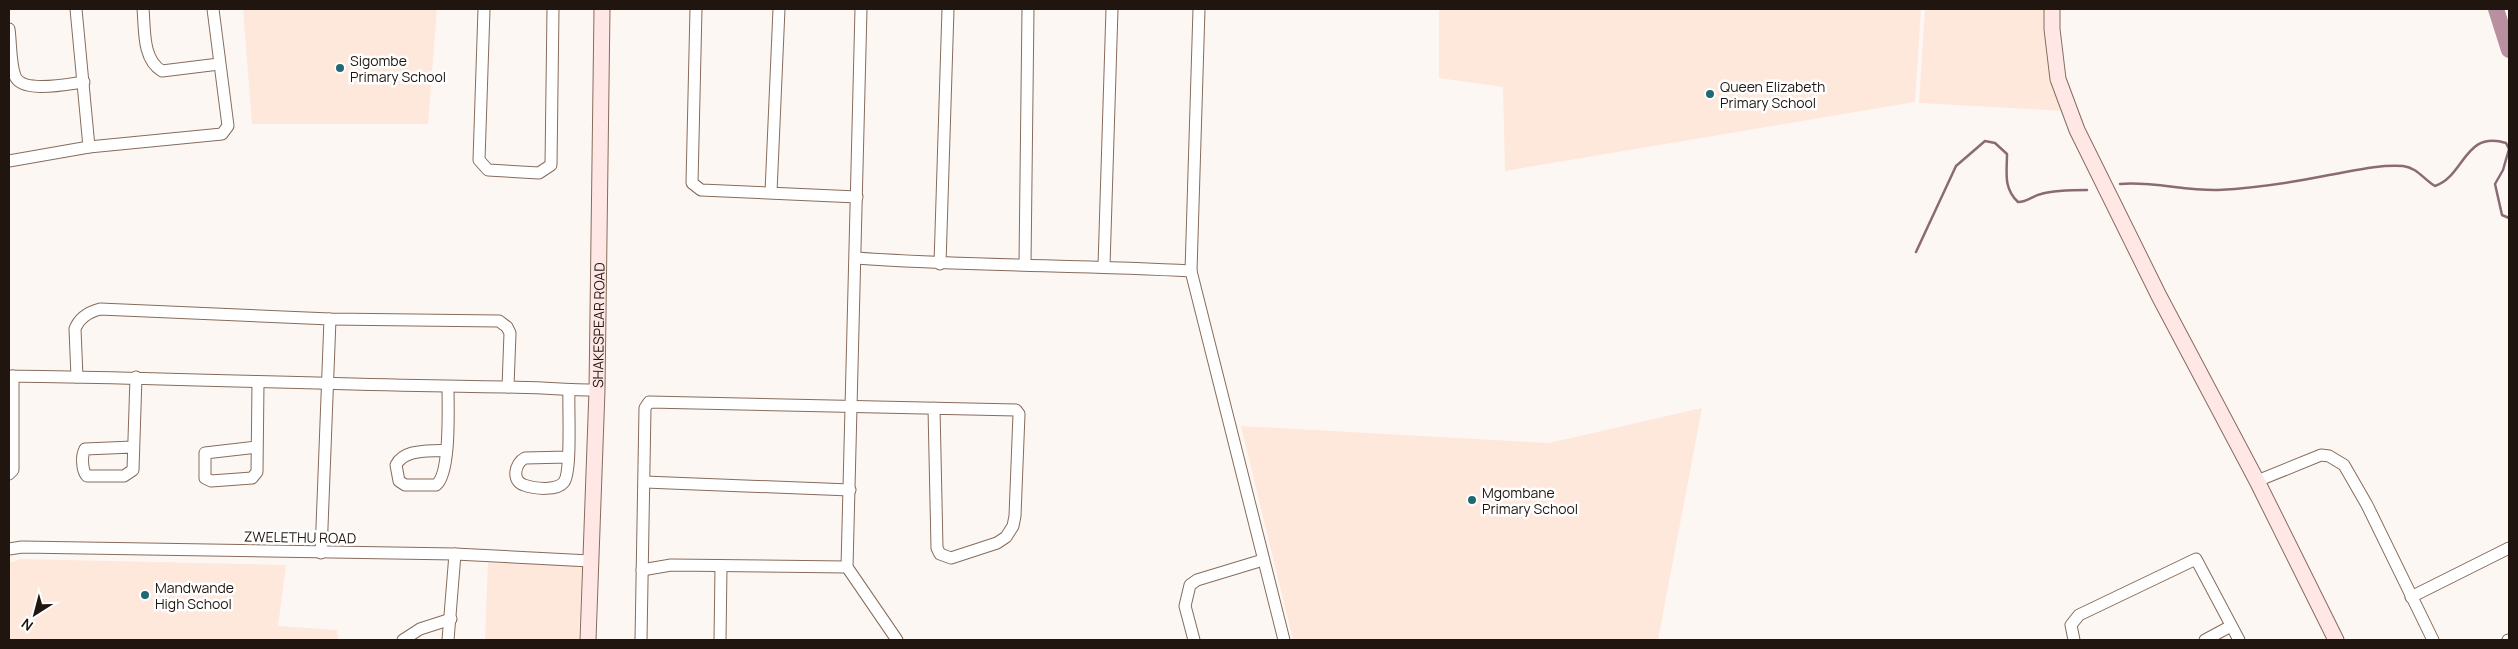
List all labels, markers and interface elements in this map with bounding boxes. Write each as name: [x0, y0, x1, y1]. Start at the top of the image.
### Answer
place label: Sigombe Primary School: [350, 51, 446, 86]
marker: Sigombe Primary School: [334, 62, 346, 74]
place label: Queen Elizabeth Primary School: [1720, 77, 1825, 112]
marker: Queen Elizabeth Primary School: [1704, 88, 1716, 100]
street label: SHAKESPEAR ROAD: [588, 262, 608, 388]
place label: Mgombane Primary School: [1482, 483, 1578, 518]
marker: Mgombane Primary School: [1466, 494, 1478, 506]
street label: ZWELETHU ROAD: [244, 527, 356, 547]
place label: Mandwande High School: [155, 578, 234, 613]
north arrow: [10, 589, 60, 639]
marker: Mandwande High School: [139, 589, 151, 601]
text: N: [17, 614, 37, 636]

